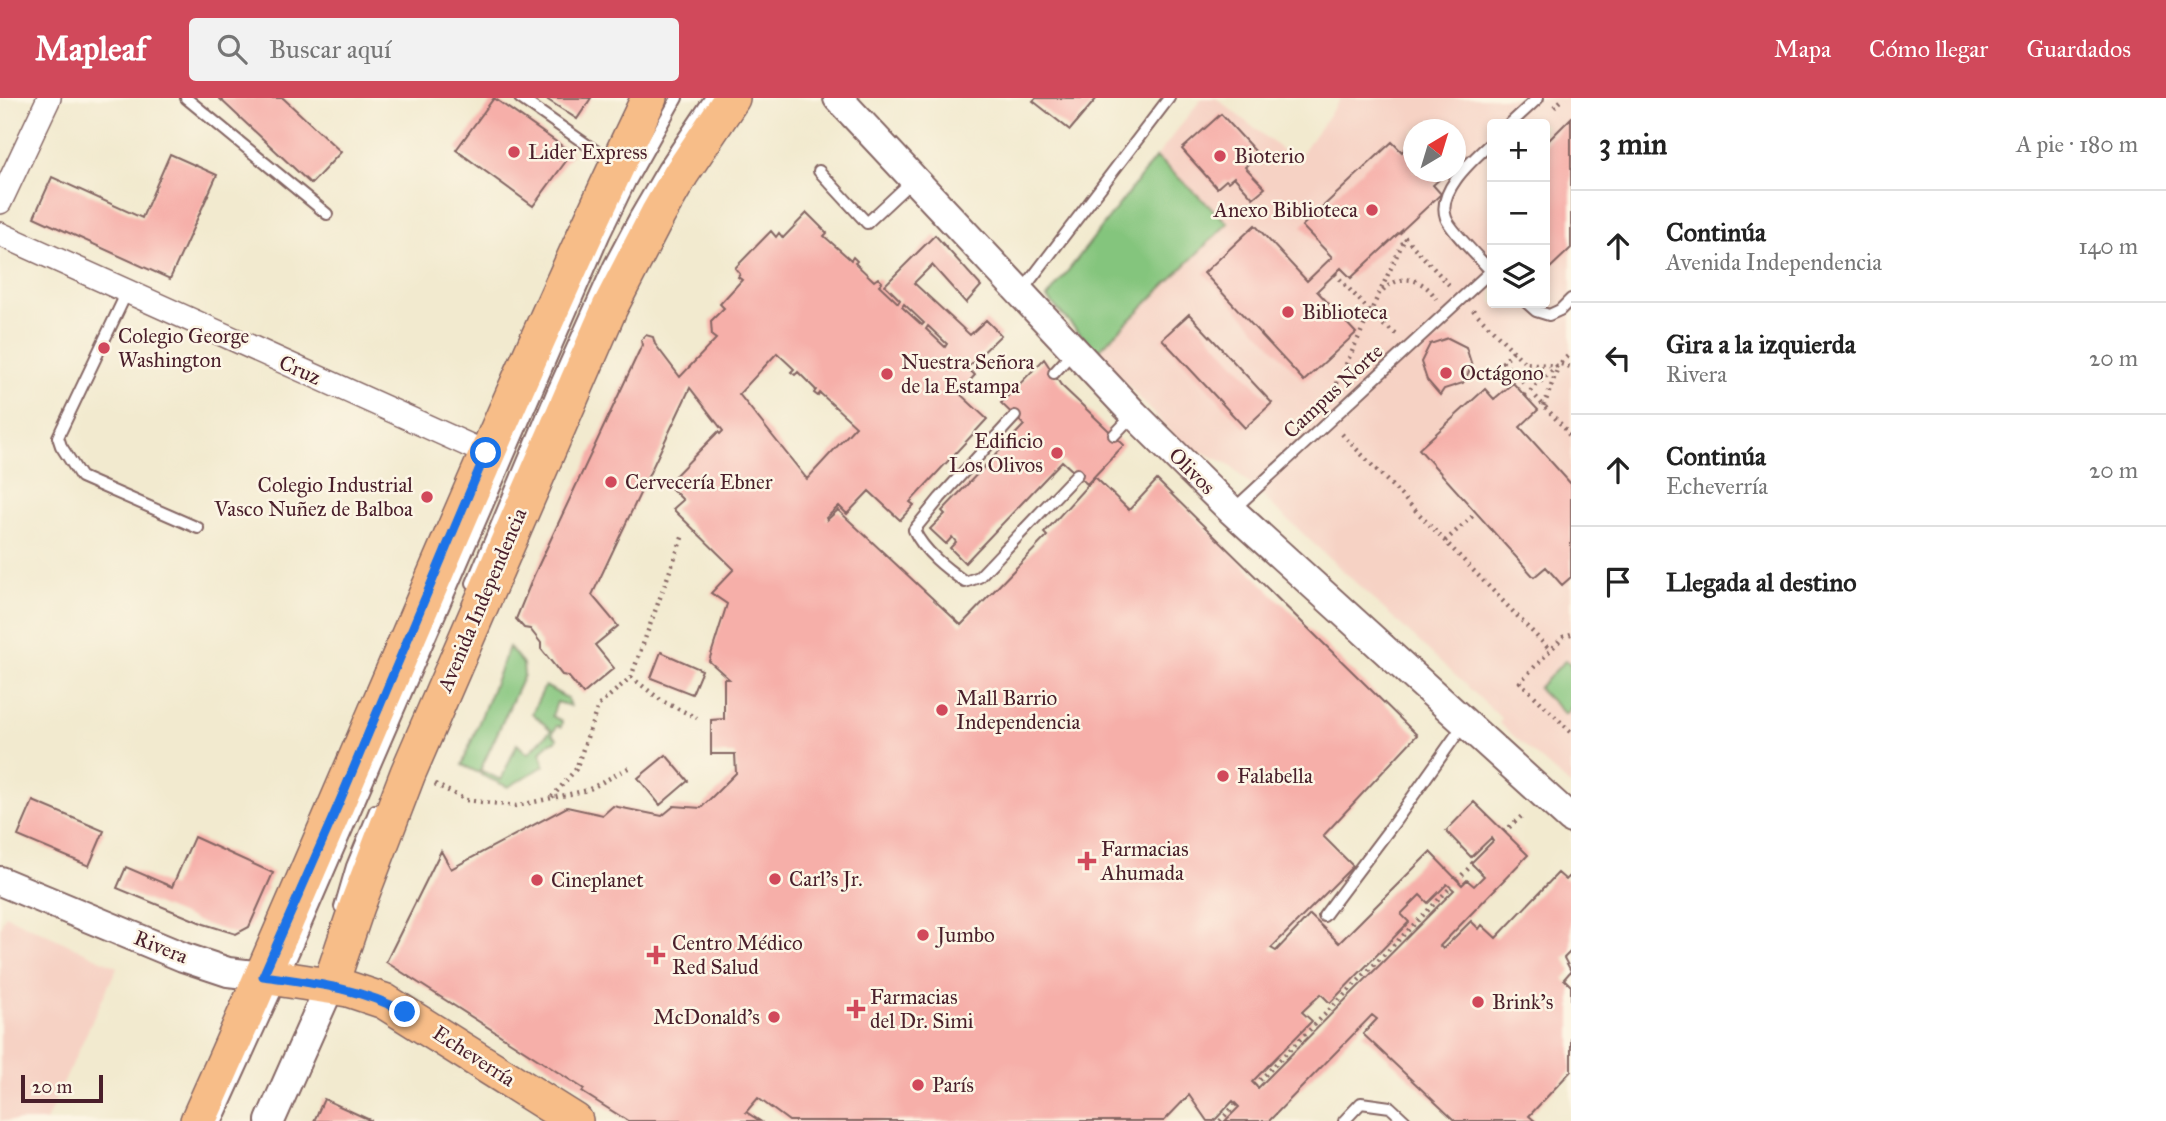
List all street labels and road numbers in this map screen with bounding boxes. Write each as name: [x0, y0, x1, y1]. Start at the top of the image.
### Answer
street label: Campus Norte: [1278, 338, 1388, 444]
street label: Cruz: [275, 349, 325, 391]
street label: Olivos: [1163, 442, 1221, 500]
street label: Avenida Independencia: [431, 504, 533, 697]
street label: Rivera: [130, 925, 192, 970]
street label: Echeverría: [428, 1020, 520, 1092]

